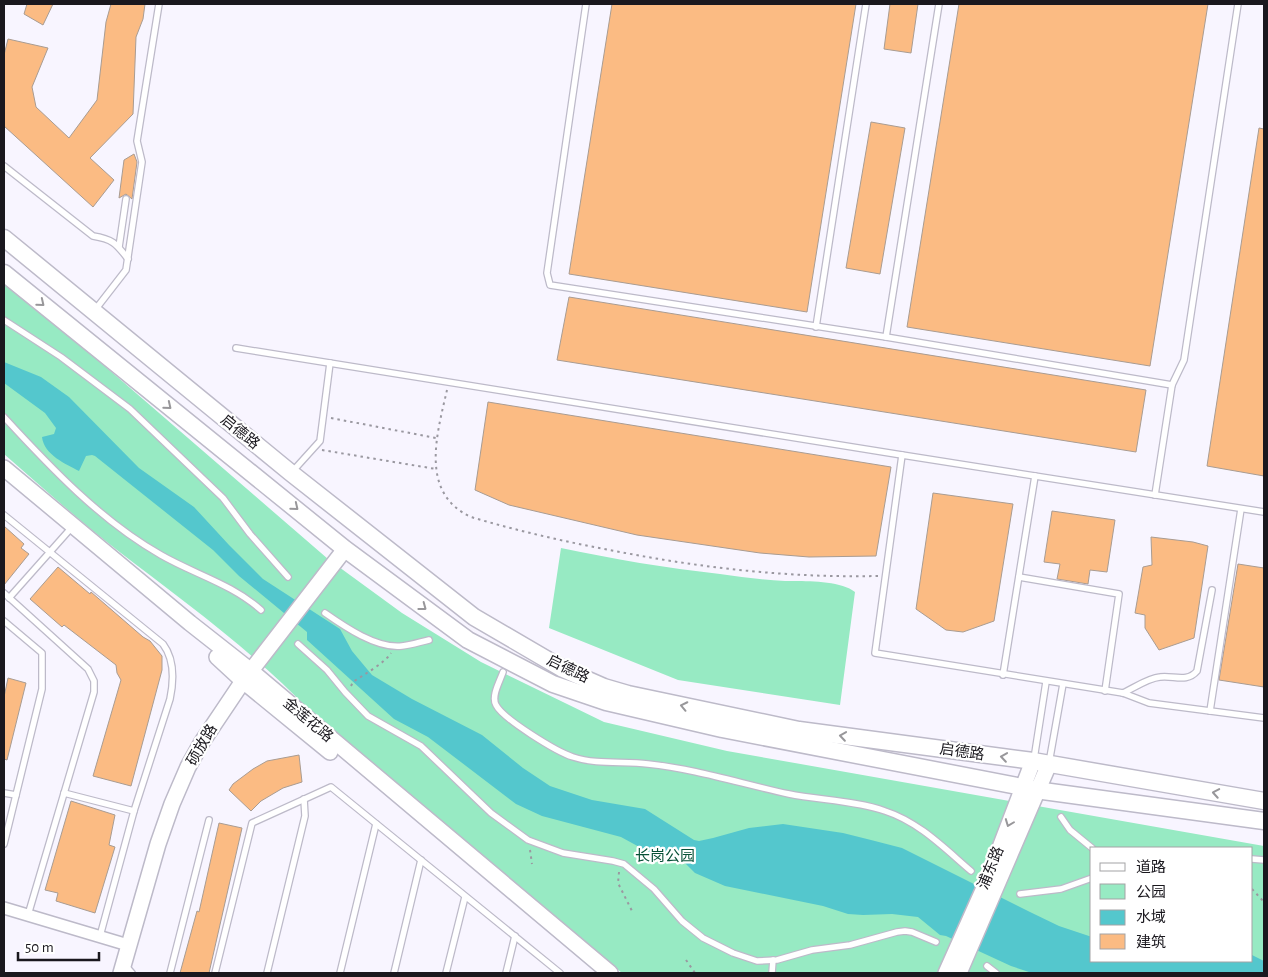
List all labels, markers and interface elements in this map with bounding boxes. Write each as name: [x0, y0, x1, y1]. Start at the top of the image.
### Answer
one-way arrow: [36, 298, 45, 307]
one-way arrow: [162, 400, 171, 408]
street label: 启德路: [218, 410, 263, 452]
one-way arrow: [289, 502, 298, 511]
one-way arrow: [417, 601, 426, 609]
street label: 启德路: [544, 651, 592, 686]
street label: 金莲花路: [280, 694, 336, 745]
one-way arrow: [679, 701, 688, 711]
street label: 硕放路: [183, 721, 220, 768]
one-way arrow: [839, 731, 847, 742]
street label: 启德路: [939, 739, 986, 763]
one-way arrow: [1000, 752, 1008, 763]
one-way arrow: [1212, 789, 1221, 799]
one-way arrow: [1005, 818, 1015, 827]
street label: 浦东路: [974, 844, 1006, 892]
legend: [1090, 847, 1253, 962]
park label: 长岗公园: [635, 848, 695, 864]
text: 道路: [1136, 859, 1166, 875]
text: 公园: [1136, 884, 1166, 900]
text: 水域: [1136, 909, 1166, 925]
scale bar: [18, 930, 99, 962]
text: 建筑: [1136, 934, 1166, 950]
text: 50 m: [25, 940, 54, 955]

